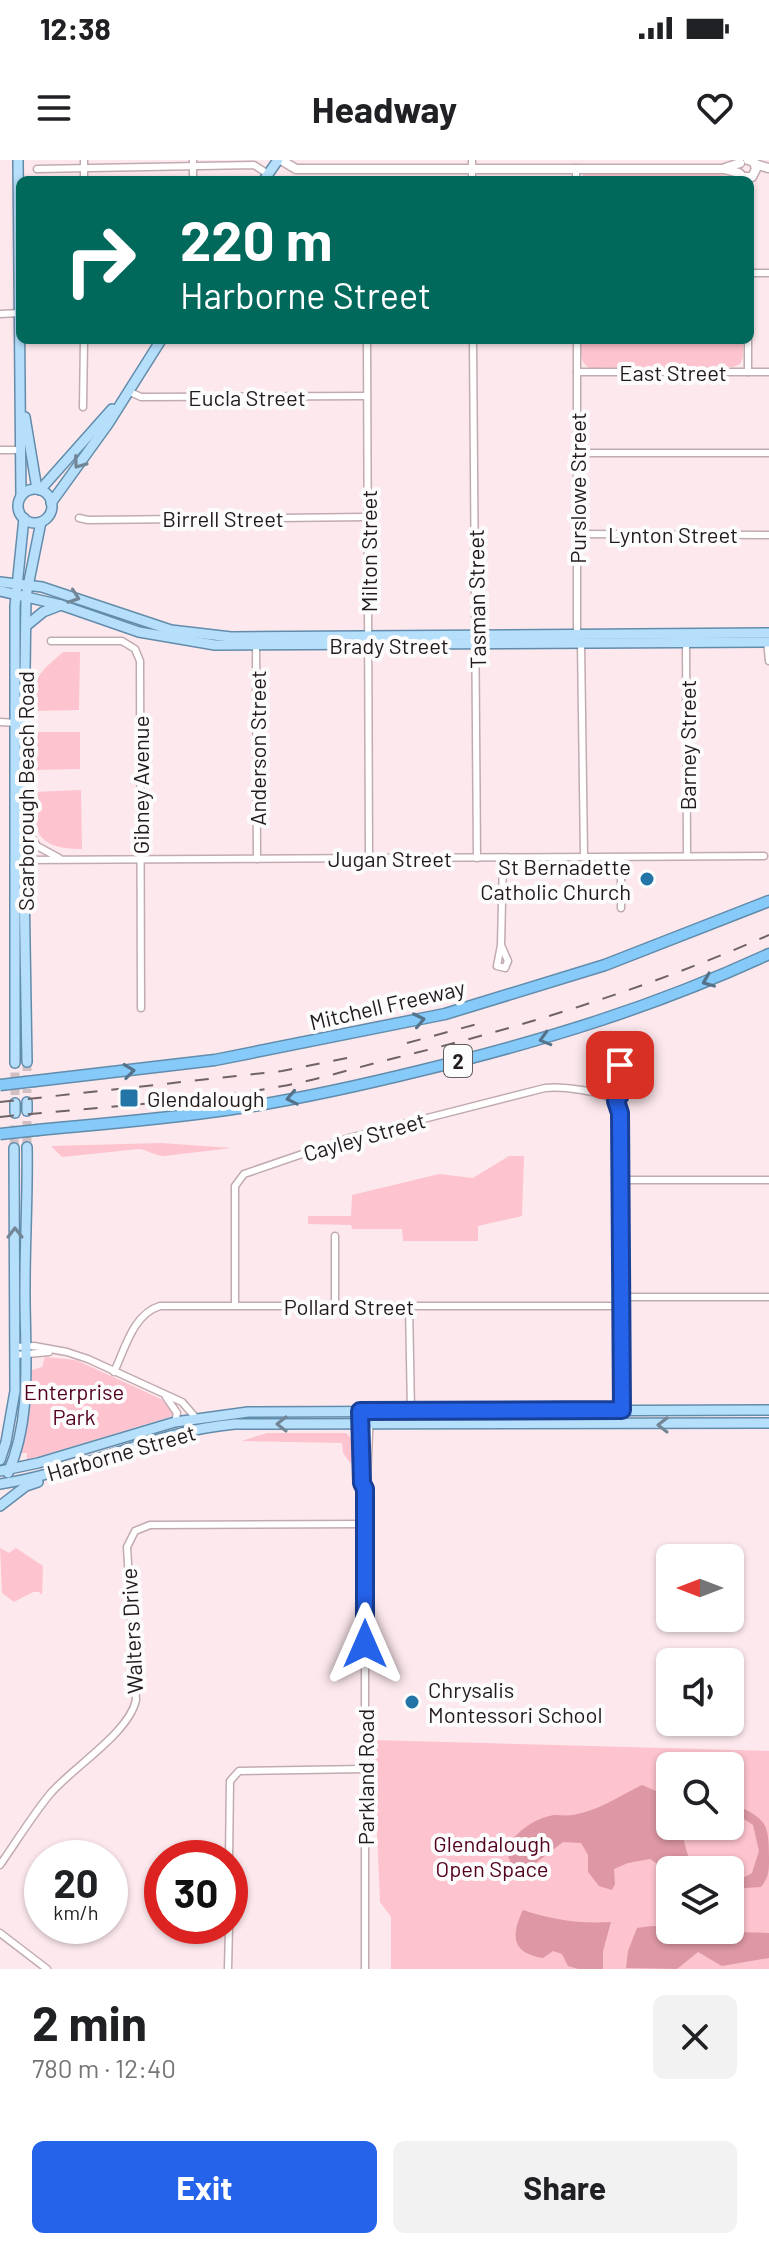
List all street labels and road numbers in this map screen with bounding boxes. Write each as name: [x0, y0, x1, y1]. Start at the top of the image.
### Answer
street label: East Street: [619, 359, 727, 385]
street label: Eucla Street: [188, 384, 306, 410]
street label: Purslowe Street: [564, 412, 590, 564]
street label: Milton Street: [355, 490, 381, 612]
street label: Birrell Street: [162, 505, 284, 531]
street label: Lynton Street: [608, 521, 738, 547]
street label: Tasman Street: [462, 529, 490, 669]
street label: Brady Street: [329, 632, 449, 658]
street label: Anderson Street: [244, 670, 270, 826]
street label: Scarborough Beach Road: [12, 671, 38, 911]
street label: Barney Street: [674, 680, 700, 810]
street label: Gibney Avenue: [127, 716, 153, 854]
street label: Jugan Street: [328, 845, 452, 871]
street label: Mitchell Freeway: [307, 973, 467, 1035]
road number: 2: [444, 1045, 472, 1077]
street label: Cayley Street: [300, 1106, 428, 1166]
street label: Pollard Street: [284, 1293, 414, 1319]
street label: Harborne Street: [44, 1418, 198, 1486]
street label: Walters Drive: [115, 1567, 147, 1695]
street label: Parkland Road: [352, 1709, 378, 1845]

